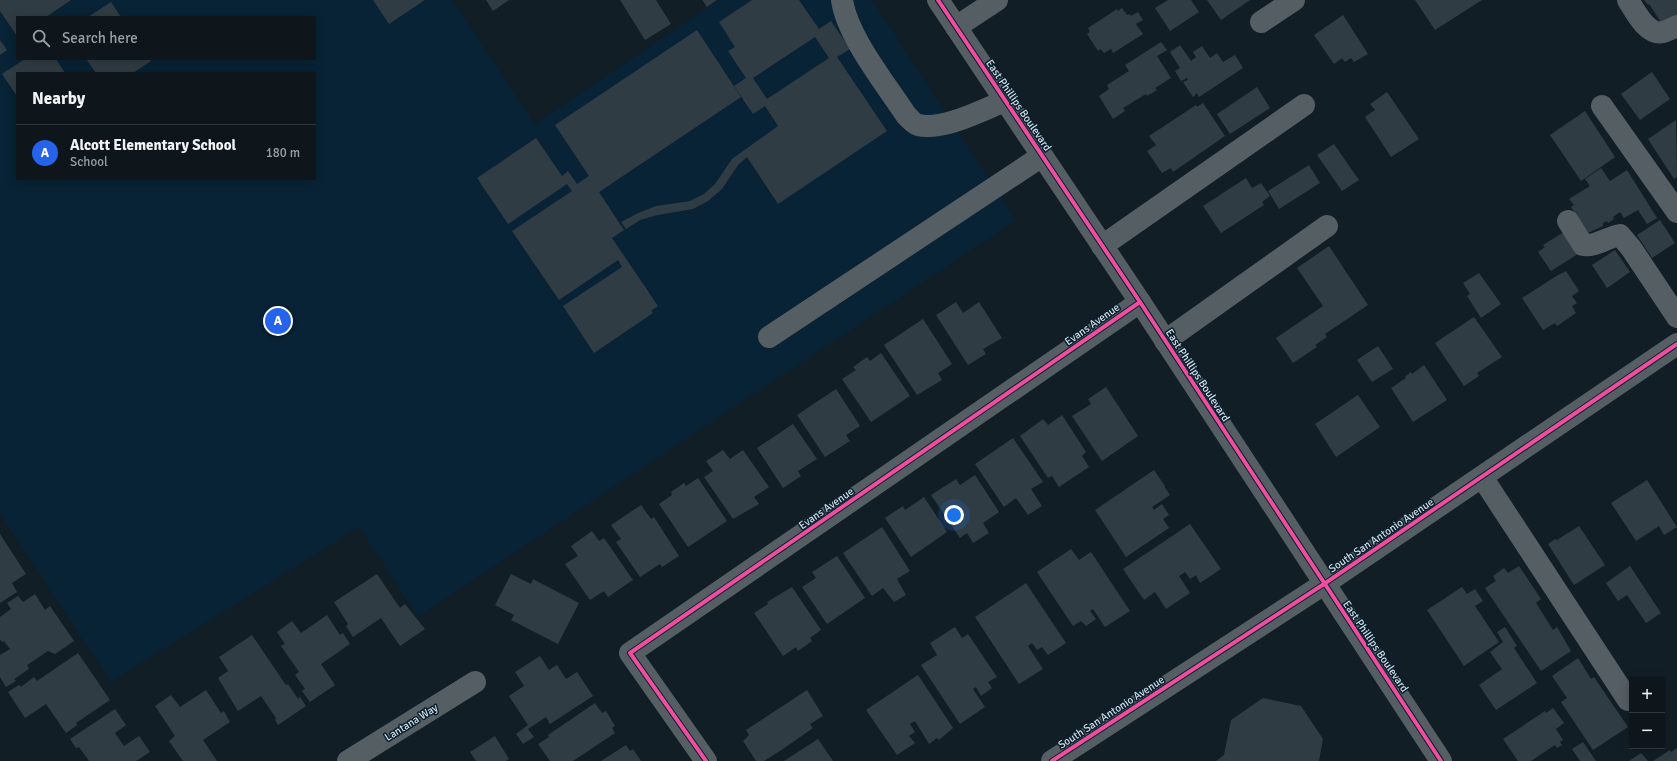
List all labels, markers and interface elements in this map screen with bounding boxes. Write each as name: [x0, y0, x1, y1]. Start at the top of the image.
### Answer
search box: [16, 16, 316, 60]
icon: search: [30, 27, 52, 49]
text: Search here: [62, 29, 138, 47]
street label: East Phillips Boulevard: [983, 57, 1054, 154]
text: Nearby: [32, 88, 85, 109]
text: Alcott Elementary School: [70, 136, 236, 154]
text: A: [41, 145, 49, 161]
text: 180 m: [266, 145, 300, 161]
text: School: [70, 154, 108, 170]
street label: Evans Avenue: [1062, 301, 1122, 348]
pin: A: [265, 306, 291, 336]
street label: East Phillips Boulevard: [1163, 327, 1232, 424]
street label: Evans Avenue: [796, 485, 856, 532]
street label: South San Antonio Avenue: [1326, 495, 1436, 575]
your location: [944, 505, 964, 525]
street label: East Phillips Boulevard: [1340, 598, 1411, 695]
street label: South San Antonio Avenue: [1056, 673, 1167, 752]
map controls: [1629, 677, 1665, 749]
button: +: [1629, 677, 1665, 713]
street label: Lantana Way: [382, 701, 441, 744]
button: −: [1629, 713, 1665, 749]

